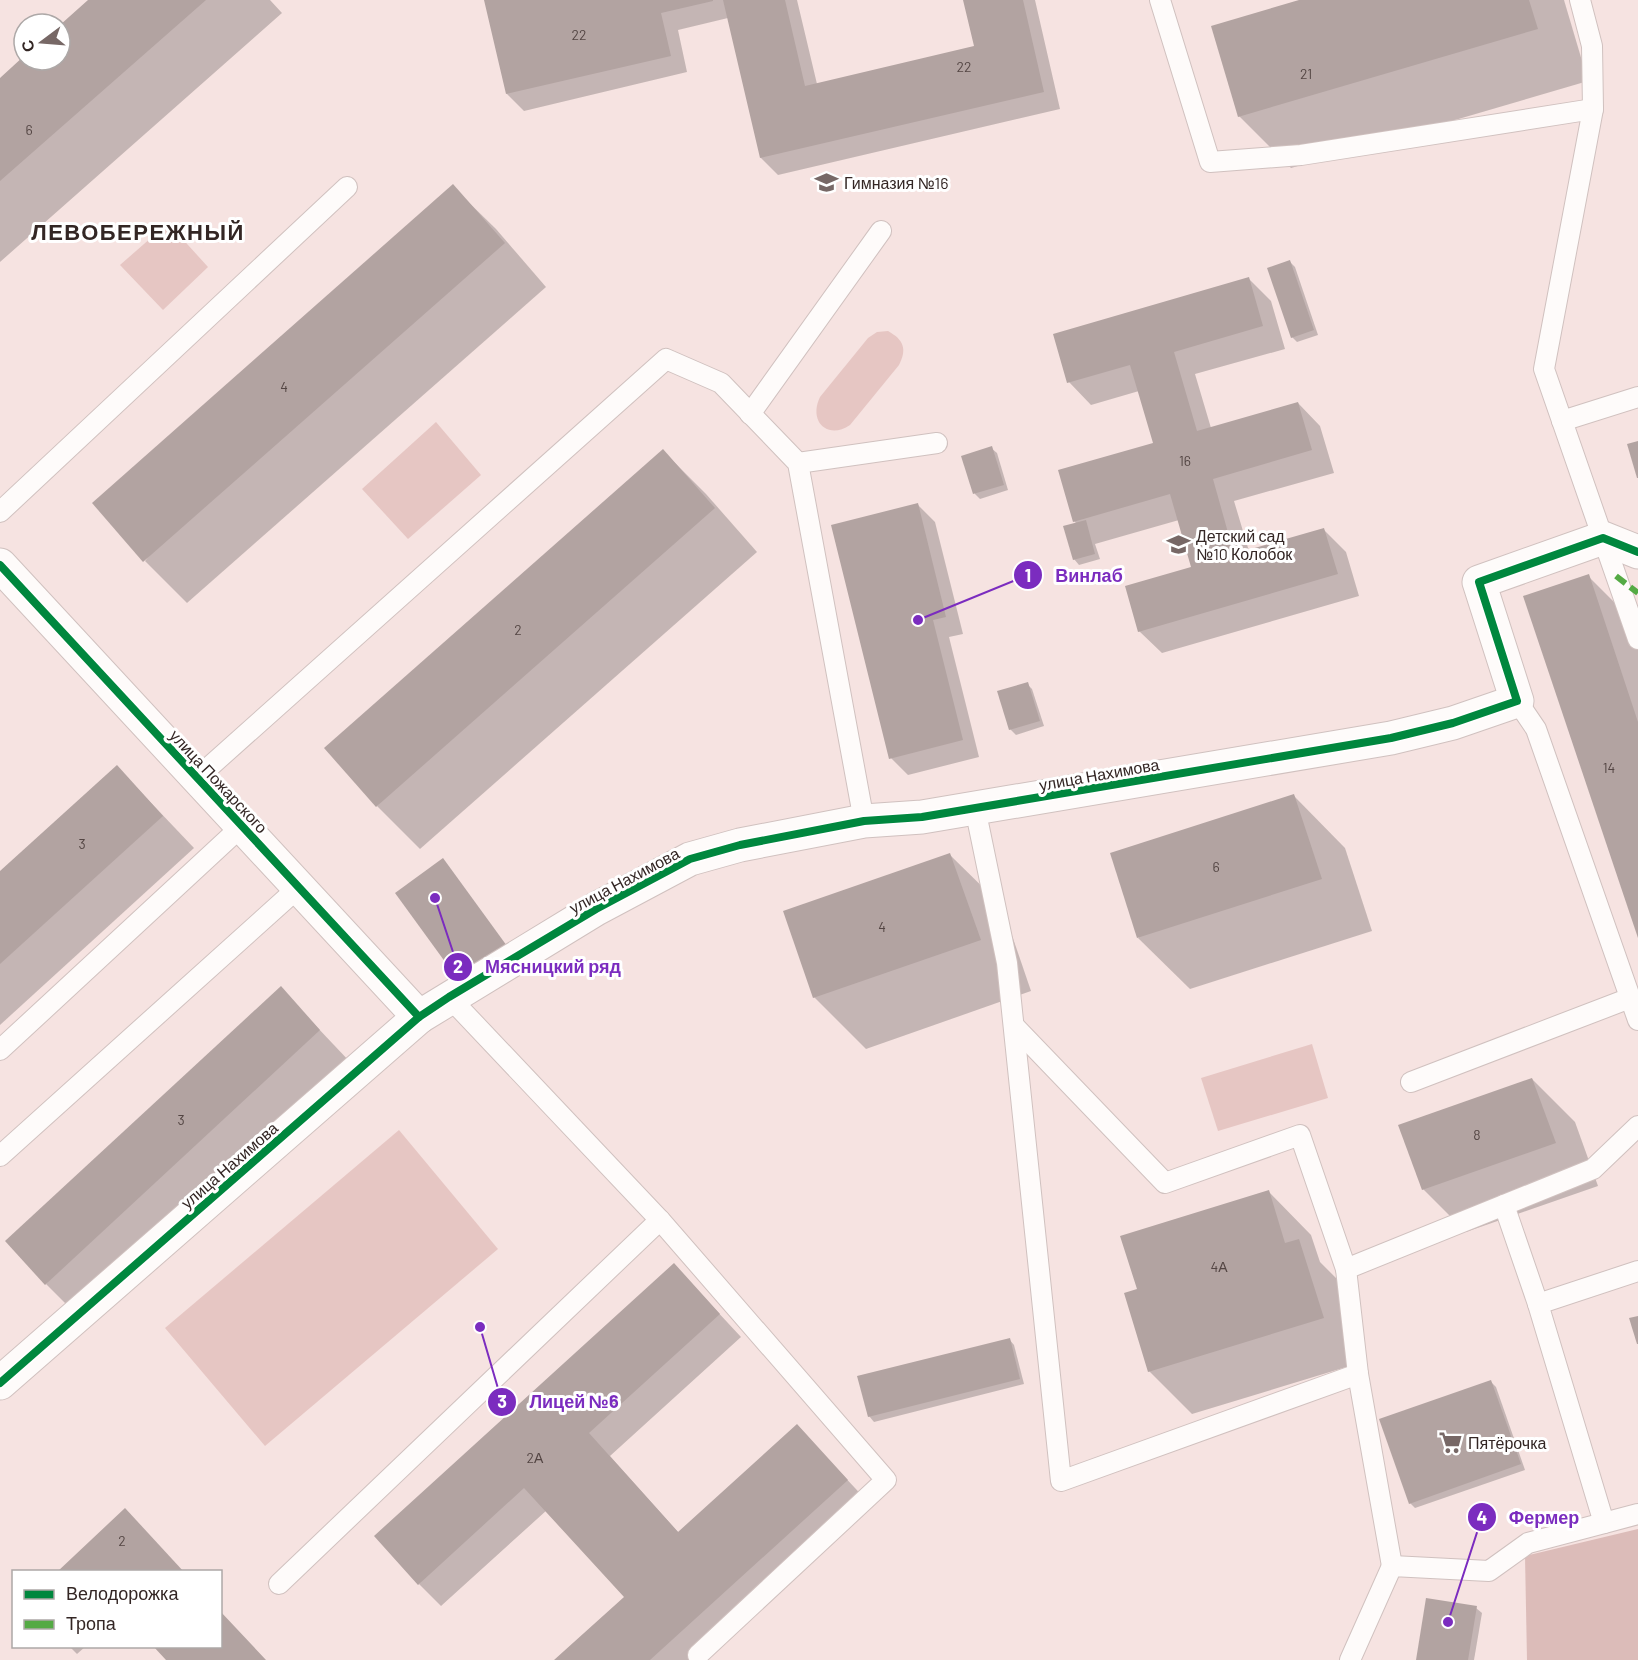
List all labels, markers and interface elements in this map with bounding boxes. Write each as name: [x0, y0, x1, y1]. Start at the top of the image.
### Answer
north arrow: [12, 12, 72, 72]
house number: 22: [571, 26, 587, 43]
text: С: [16, 38, 38, 54]
house number: 22: [956, 58, 972, 75]
house number: 21: [1300, 65, 1312, 82]
house number: 6: [25, 121, 33, 138]
school or university icon: Гимназия №16: [813, 169, 839, 195]
place label: Гимназия №16: [844, 173, 948, 192]
district label: ЛЕВОБЕРЕЖНЫЙ: [31, 218, 245, 244]
house number: 4: [280, 378, 288, 395]
house number: 16: [1179, 452, 1191, 469]
place label: Детский сад №10 Колобок: [1196, 526, 1293, 563]
school or university icon: Детский сад №10 Колобок: [1165, 531, 1191, 557]
callout: Винлаб: [1013, 557, 1134, 593]
text: 1: [1025, 564, 1031, 586]
text: Винлаб: [1055, 564, 1123, 586]
house number: 2: [514, 621, 522, 638]
street label: улица Пожарского: [166, 725, 272, 837]
street label: улица Нахимова: [1037, 754, 1161, 794]
house number: 14: [1603, 759, 1615, 776]
house number: 3: [78, 835, 86, 852]
street label: улица Нахимова: [566, 843, 682, 917]
house number: 6: [1212, 858, 1220, 875]
house number: 4: [878, 918, 886, 935]
callout: Мясницкий ряд: [443, 949, 633, 985]
text: 2: [453, 955, 463, 977]
text: Мясницкий ряд: [485, 955, 622, 977]
house number: 3: [177, 1111, 185, 1128]
street label: улица Нахимова: [177, 1118, 281, 1212]
house number: 8: [1473, 1126, 1481, 1143]
house number: 4А: [1210, 1258, 1228, 1275]
callout: Лицей №6: [487, 1384, 631, 1420]
text: 3: [497, 1390, 507, 1412]
text: Лицей №6: [529, 1390, 619, 1412]
supermarket icon: Пятёрочка: [1437, 1429, 1463, 1455]
place label: Пятёрочка: [1468, 1433, 1547, 1452]
house number: 2А: [527, 1449, 544, 1466]
callout: Фермер: [1467, 1499, 1591, 1535]
text: 4: [1477, 1506, 1488, 1528]
text: Фермер: [1509, 1506, 1579, 1528]
house number: 2: [118, 1532, 126, 1549]
legend: [12, 1570, 222, 1648]
text: Велодорожка: [66, 1582, 179, 1604]
text: Тропа: [66, 1612, 117, 1634]

